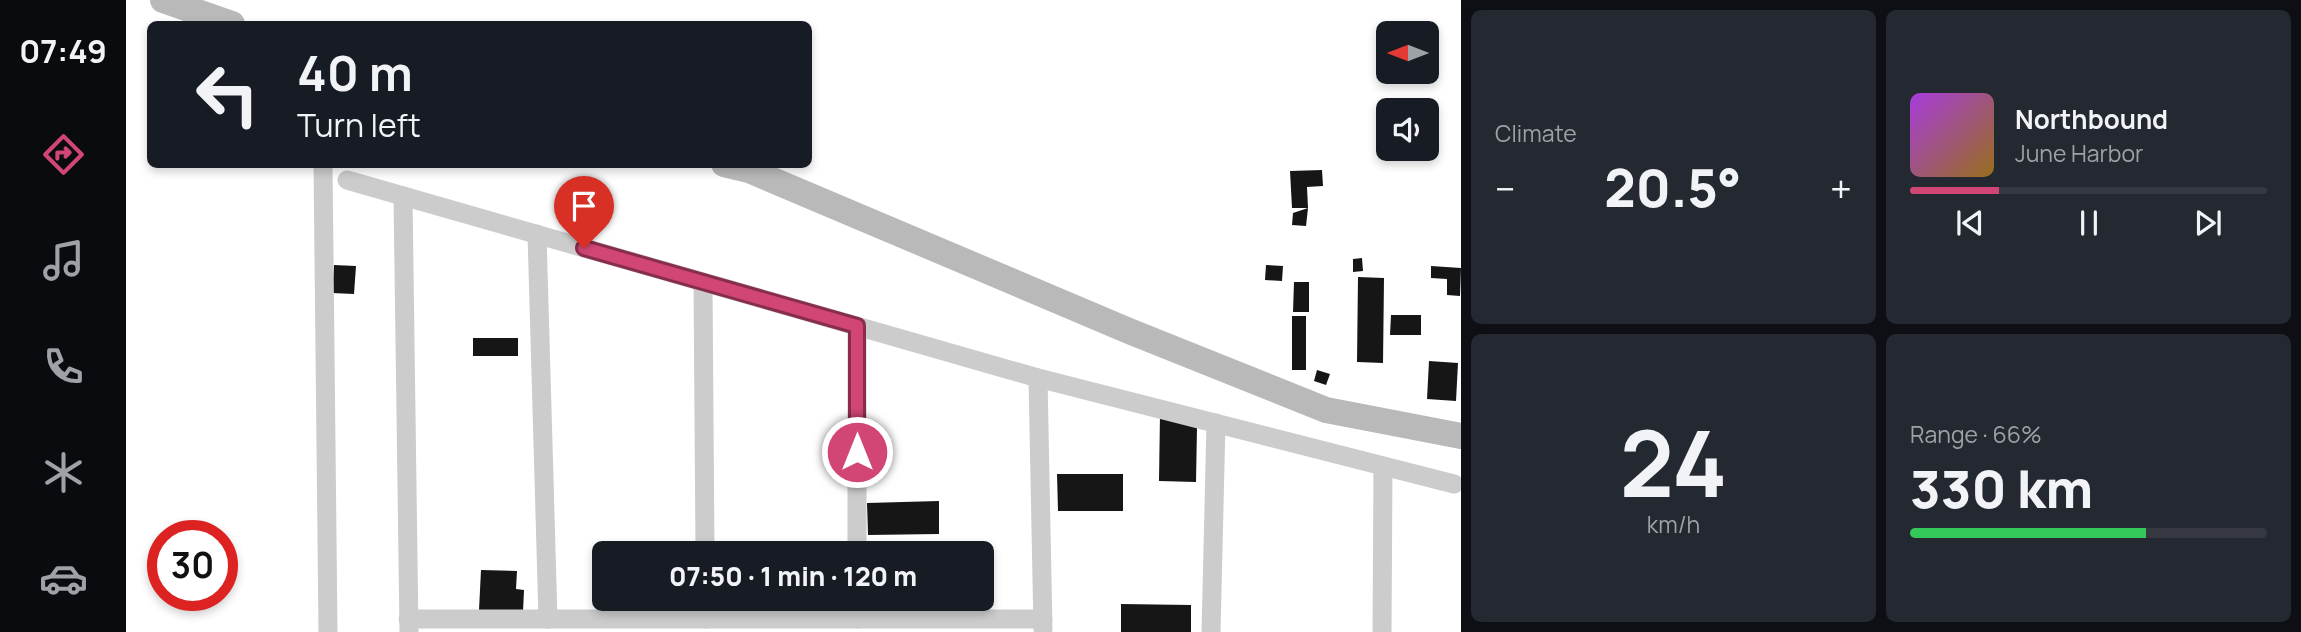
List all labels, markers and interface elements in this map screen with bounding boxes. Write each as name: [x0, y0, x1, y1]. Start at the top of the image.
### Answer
north arrow: [1376, 21, 1438, 84]
map controls: [1376, 21, 1439, 161]
text: 07:49: [19, 29, 107, 73]
text: 40 m: [297, 39, 413, 106]
icon: left: [182, 49, 273, 140]
button: sound: [1376, 98, 1439, 161]
text: Northbound: [2015, 101, 2168, 137]
text: Turn left: [297, 103, 421, 147]
text: Climate: [1495, 117, 1577, 149]
icon: directions: [39, 130, 88, 179]
text: June Harbor: [2015, 137, 2143, 169]
text: 20.5°: [1604, 152, 1741, 223]
text: −: [1495, 162, 1516, 214]
text: +: [1830, 162, 1852, 214]
pin: [554, 176, 614, 248]
icon: arrive: [565, 187, 603, 225]
icon: previous: [1951, 204, 1989, 242]
icon: pause: [2070, 204, 2108, 242]
icon: next: [2189, 204, 2227, 242]
icon: music: [39, 236, 88, 285]
icon: phone: [39, 342, 88, 391]
text: 24: [1620, 400, 1727, 524]
position arrow: [820, 415, 894, 489]
text: Range · 66%: [1910, 418, 2042, 450]
icon: climate: [39, 448, 88, 497]
text: 330 km: [1910, 453, 2093, 524]
text: km/h: [1647, 508, 1700, 540]
speed limit sign: 30: [147, 520, 238, 611]
icon: car: [39, 554, 88, 603]
text: 07:50 · 1 min · 120 m: [669, 558, 917, 594]

